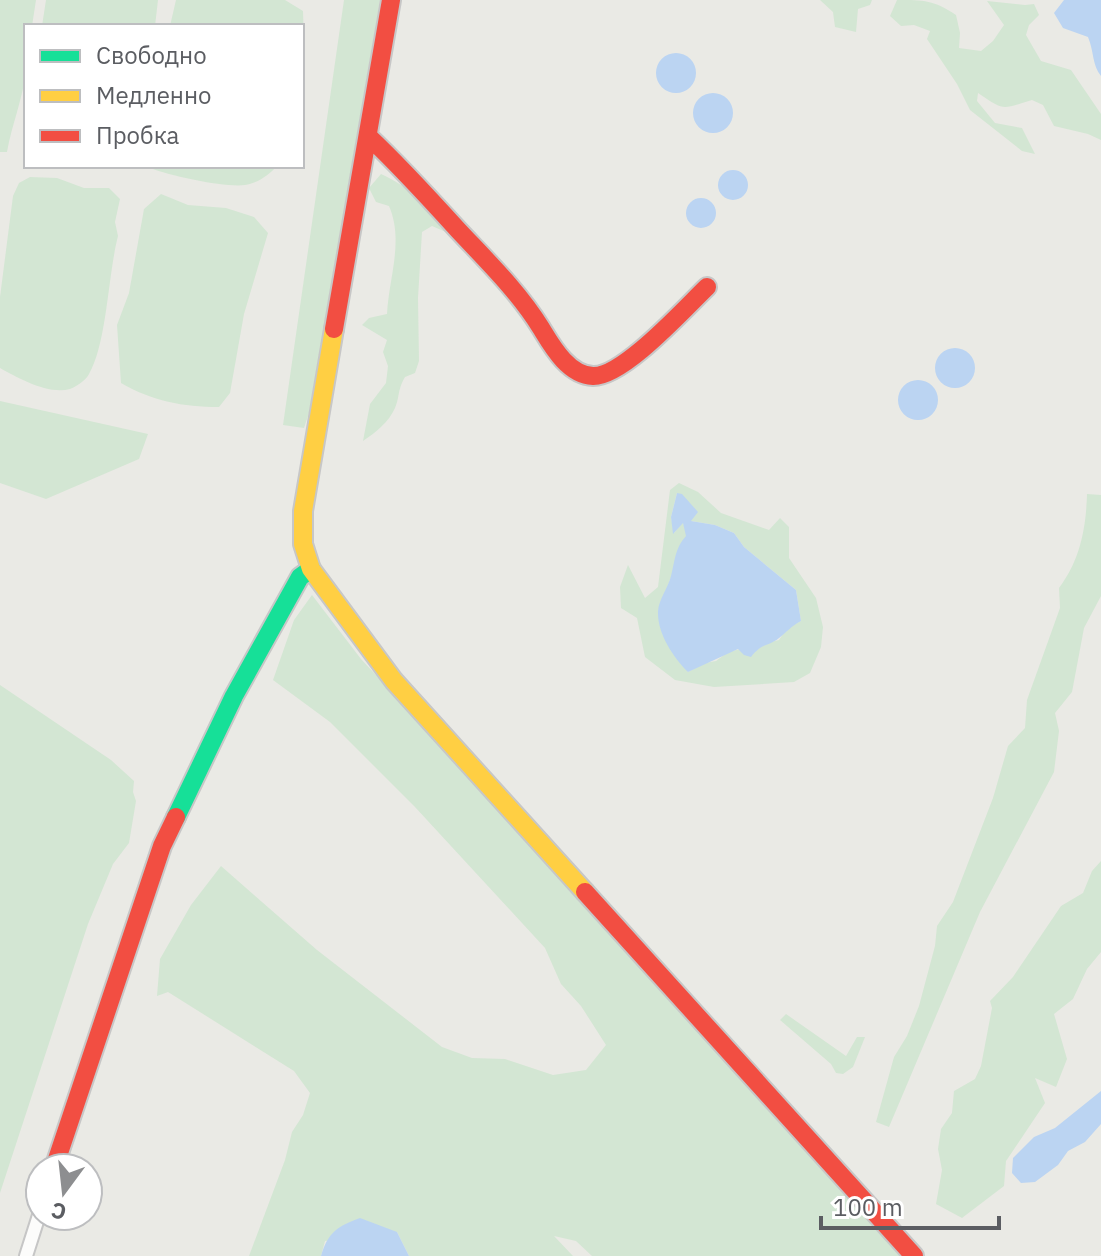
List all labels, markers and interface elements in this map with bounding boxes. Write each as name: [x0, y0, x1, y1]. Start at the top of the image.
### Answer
legend: [24, 24, 304, 168]
text: Свободно: [96, 39, 207, 71]
text: Медленно: [96, 79, 212, 111]
text: Пробка: [96, 119, 180, 151]
north arrow: [24, 1152, 104, 1232]
scale bar: [821, 1180, 999, 1230]
text: 100 m: [833, 1191, 903, 1223]
text: С: [48, 1196, 69, 1228]

